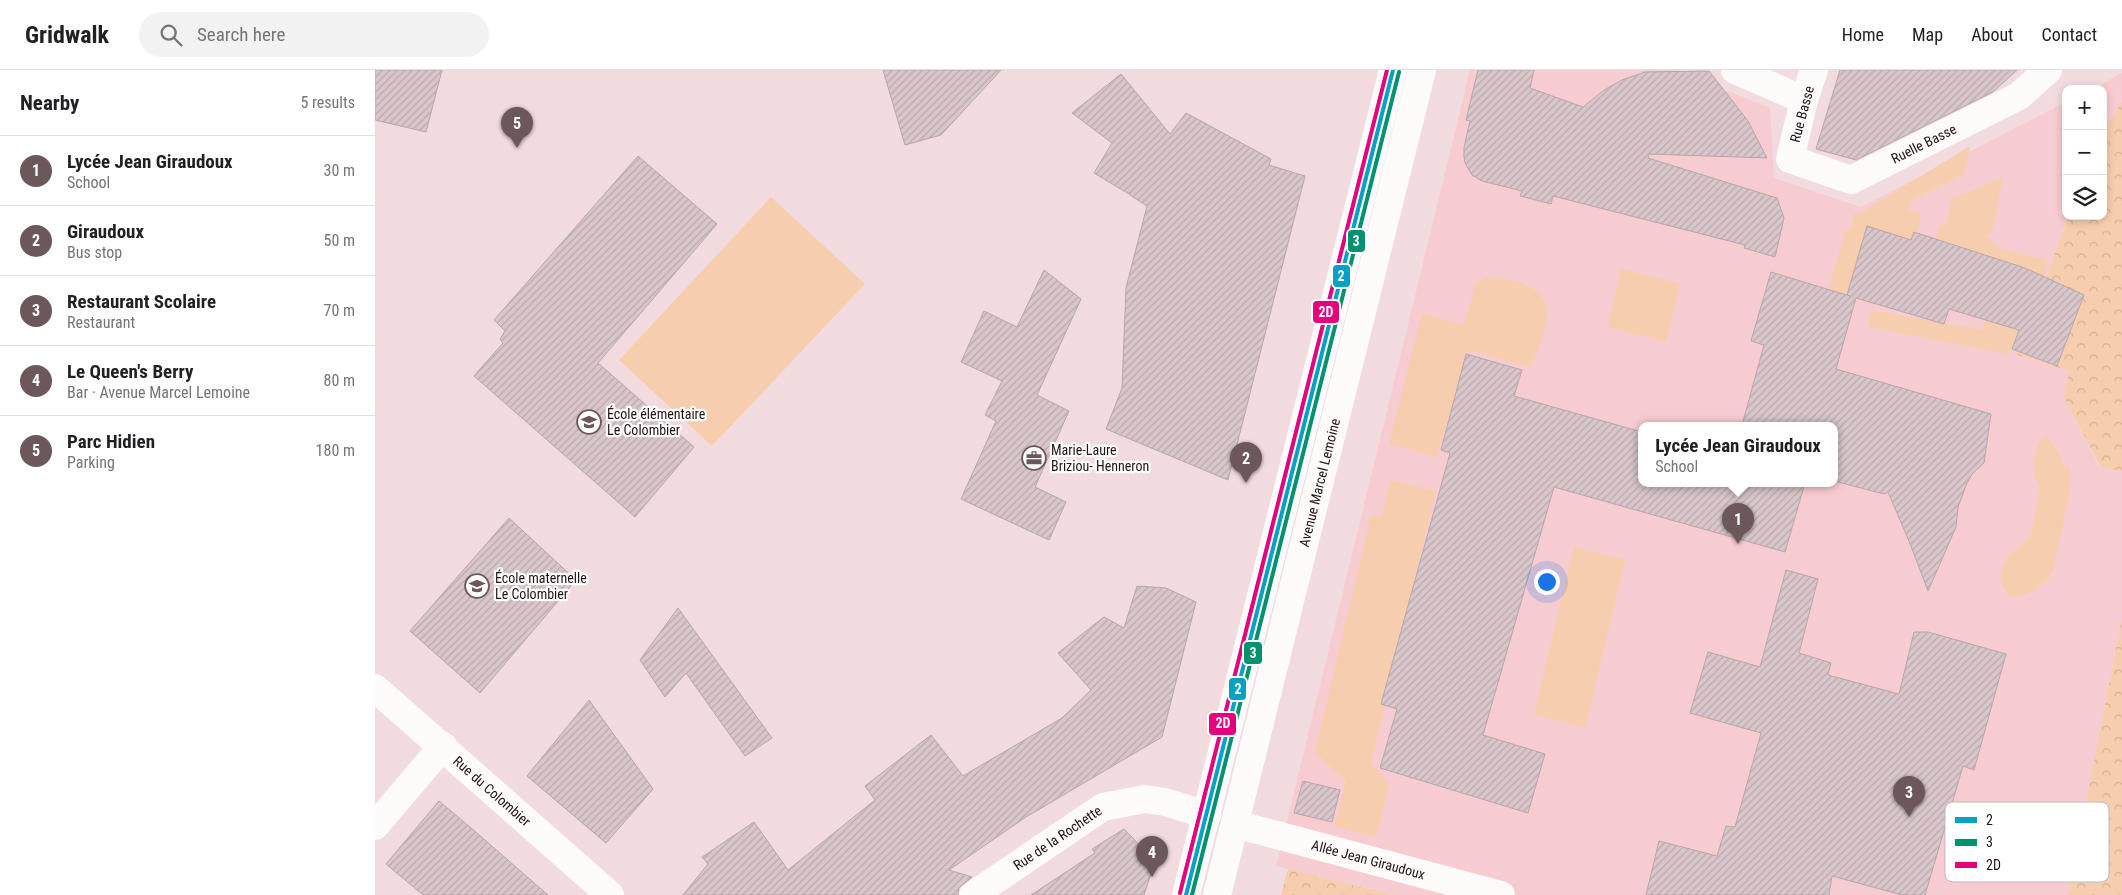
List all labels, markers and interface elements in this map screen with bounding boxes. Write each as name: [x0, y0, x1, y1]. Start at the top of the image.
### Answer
search box: [139, 12, 489, 57]
text: Gridwalk: [25, 21, 109, 49]
icon: search: [157, 21, 185, 49]
text: Search here: [197, 23, 285, 46]
text: Home: [1842, 24, 1884, 45]
text: Map: [1912, 24, 1943, 45]
text: About: [1971, 24, 2013, 45]
text: Contact: [2041, 24, 2097, 45]
street label: Rue Basse: [1787, 84, 1817, 144]
map controls: [2062, 85, 2107, 220]
button: +: [2062, 85, 2107, 130]
text: Nearby: [20, 91, 79, 115]
text: 5 results: [300, 93, 355, 112]
pin: 5: [501, 107, 533, 148]
street label: Ruelle Basse: [1888, 121, 1959, 167]
button: −: [2062, 130, 2107, 175]
text: Lycée Jean Giraudoux: [67, 150, 233, 173]
text: 1: [32, 161, 40, 180]
text: 30 m: [323, 161, 355, 180]
text: School: [67, 173, 110, 192]
button: layers: [2062, 175, 2107, 220]
text: Giraudoux: [67, 220, 144, 243]
line badge: 3: [1347, 229, 1366, 253]
text: 2: [32, 231, 40, 250]
text: 50 m: [323, 231, 355, 250]
text: 3: [1352, 233, 1360, 249]
text: Bus stop: [67, 243, 122, 262]
line badge: 2: [1332, 264, 1351, 288]
text: 2: [1337, 268, 1345, 284]
text: Restaurant Scolaire: [67, 290, 216, 313]
line badge: 2D: [1312, 300, 1340, 324]
text: 3: [32, 301, 40, 320]
text: 70 m: [323, 301, 355, 320]
text: 2D: [1319, 304, 1334, 320]
text: Restaurant: [67, 313, 135, 332]
text: Le Queen's Berry: [67, 360, 193, 383]
text: 4: [32, 371, 40, 390]
text: 80 m: [323, 371, 355, 390]
text: Bar · Avenue Marcel Lemoine: [67, 383, 250, 402]
place label: École élémentaire Le Colombier: [607, 405, 706, 438]
school or university icon: École élémentaire Le Colombier: [576, 409, 602, 435]
street label: Avenue Marcel Lemoine: [1296, 416, 1343, 548]
popup: [1638, 422, 1838, 487]
text: Parc Hidien: [67, 430, 155, 453]
text: Lycée Jean Giraudoux: [1655, 434, 1821, 457]
text: 5: [32, 441, 40, 460]
text: 180 m: [316, 441, 355, 460]
place label: Marie-Laure Briziou- Henneron: [1051, 442, 1149, 474]
pin: 2: [1230, 442, 1262, 483]
office icon: Marie-Laure Briziou- Henneron: [1021, 445, 1047, 471]
text: Parking: [67, 453, 115, 472]
text: School: [1655, 457, 1698, 476]
pin: 1: [1722, 503, 1754, 544]
place label: École maternelle Le Colombier: [495, 569, 587, 602]
your location: [1534, 569, 1560, 595]
school or university icon: École maternelle Le Colombier: [464, 573, 490, 599]
line badge: 3: [1243, 641, 1263, 665]
text: 3: [1249, 645, 1257, 661]
line badge: 2: [1228, 677, 1247, 701]
text: 2: [1234, 681, 1242, 697]
line badge: 2D: [1208, 712, 1237, 736]
text: 2D: [1216, 715, 1231, 731]
street label: Rue du Colombier: [450, 753, 534, 829]
pin: 3: [1893, 776, 1925, 817]
street label: Rue de la Rochette: [1010, 802, 1105, 873]
legend: [1945, 802, 2109, 882]
text: 2: [1986, 812, 1993, 828]
text: 3: [1986, 834, 1993, 850]
pin: 4: [1136, 836, 1168, 877]
street label: Allée Jean Giraudoux: [1310, 837, 1427, 882]
text: 2D: [1986, 857, 2001, 873]

